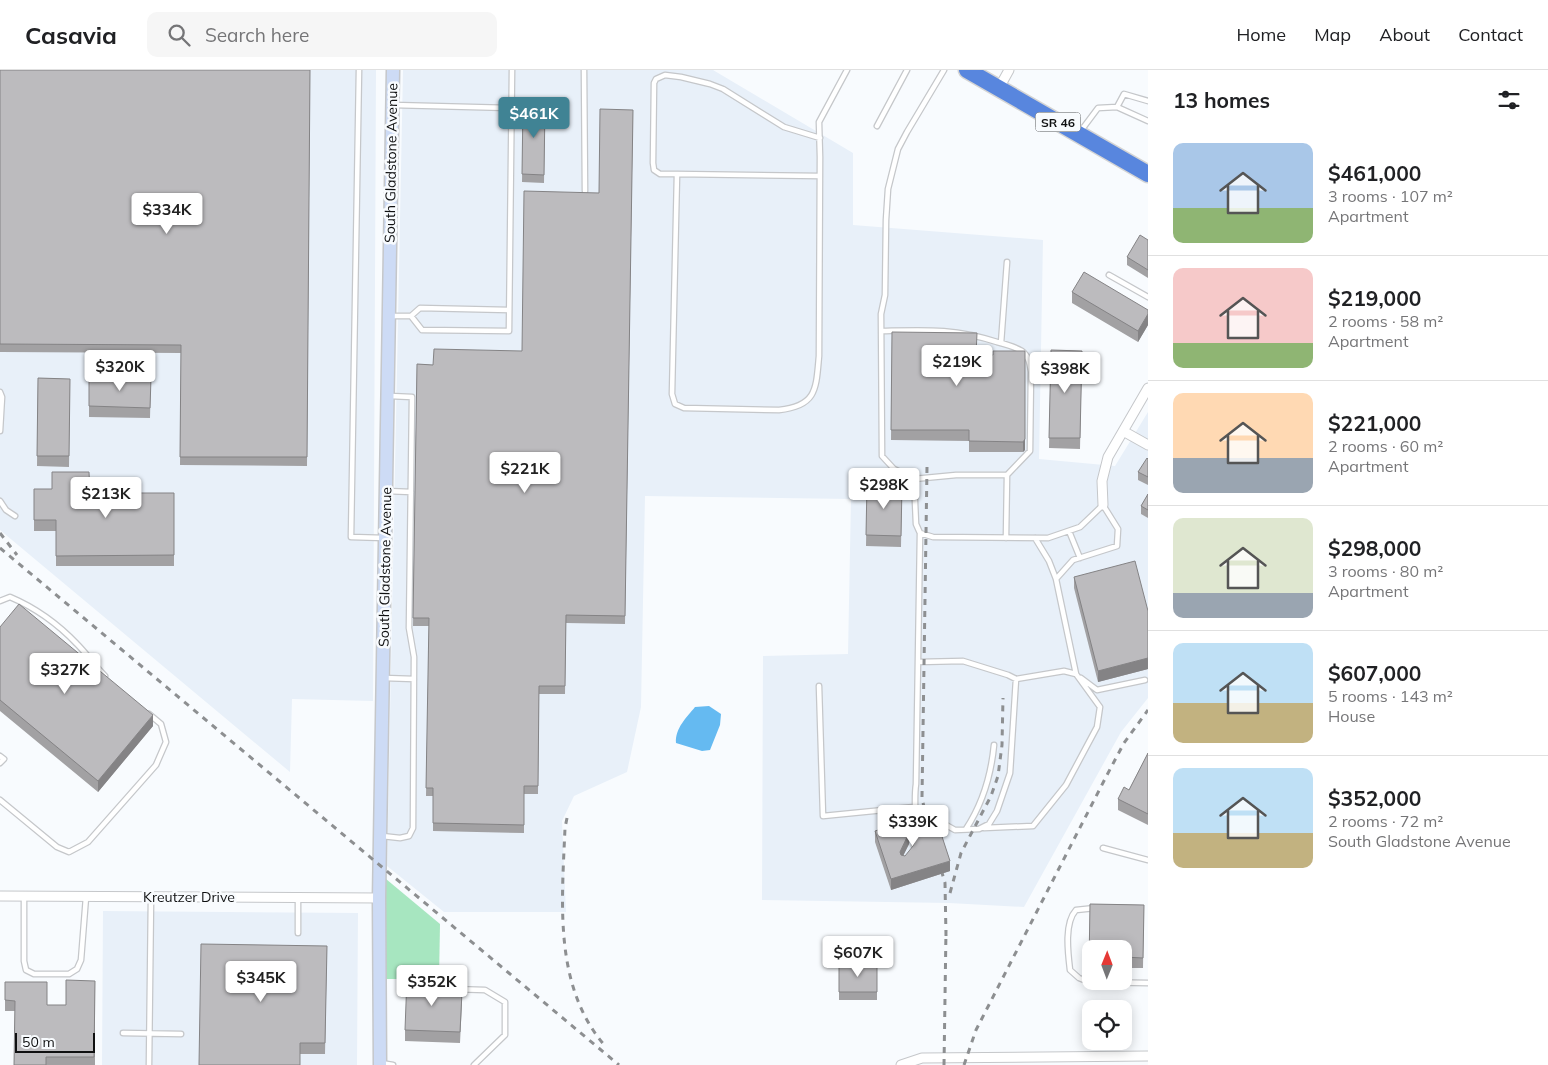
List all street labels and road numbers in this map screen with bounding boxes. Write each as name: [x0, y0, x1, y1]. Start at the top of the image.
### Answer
street label: South Gladstone Avenue: [381, 83, 401, 243]
road number: SR 46: [1036, 112, 1080, 132]
street label: South Gladstone Avenue: [375, 487, 395, 647]
street label: Kreutzer Drive: [143, 888, 235, 906]

